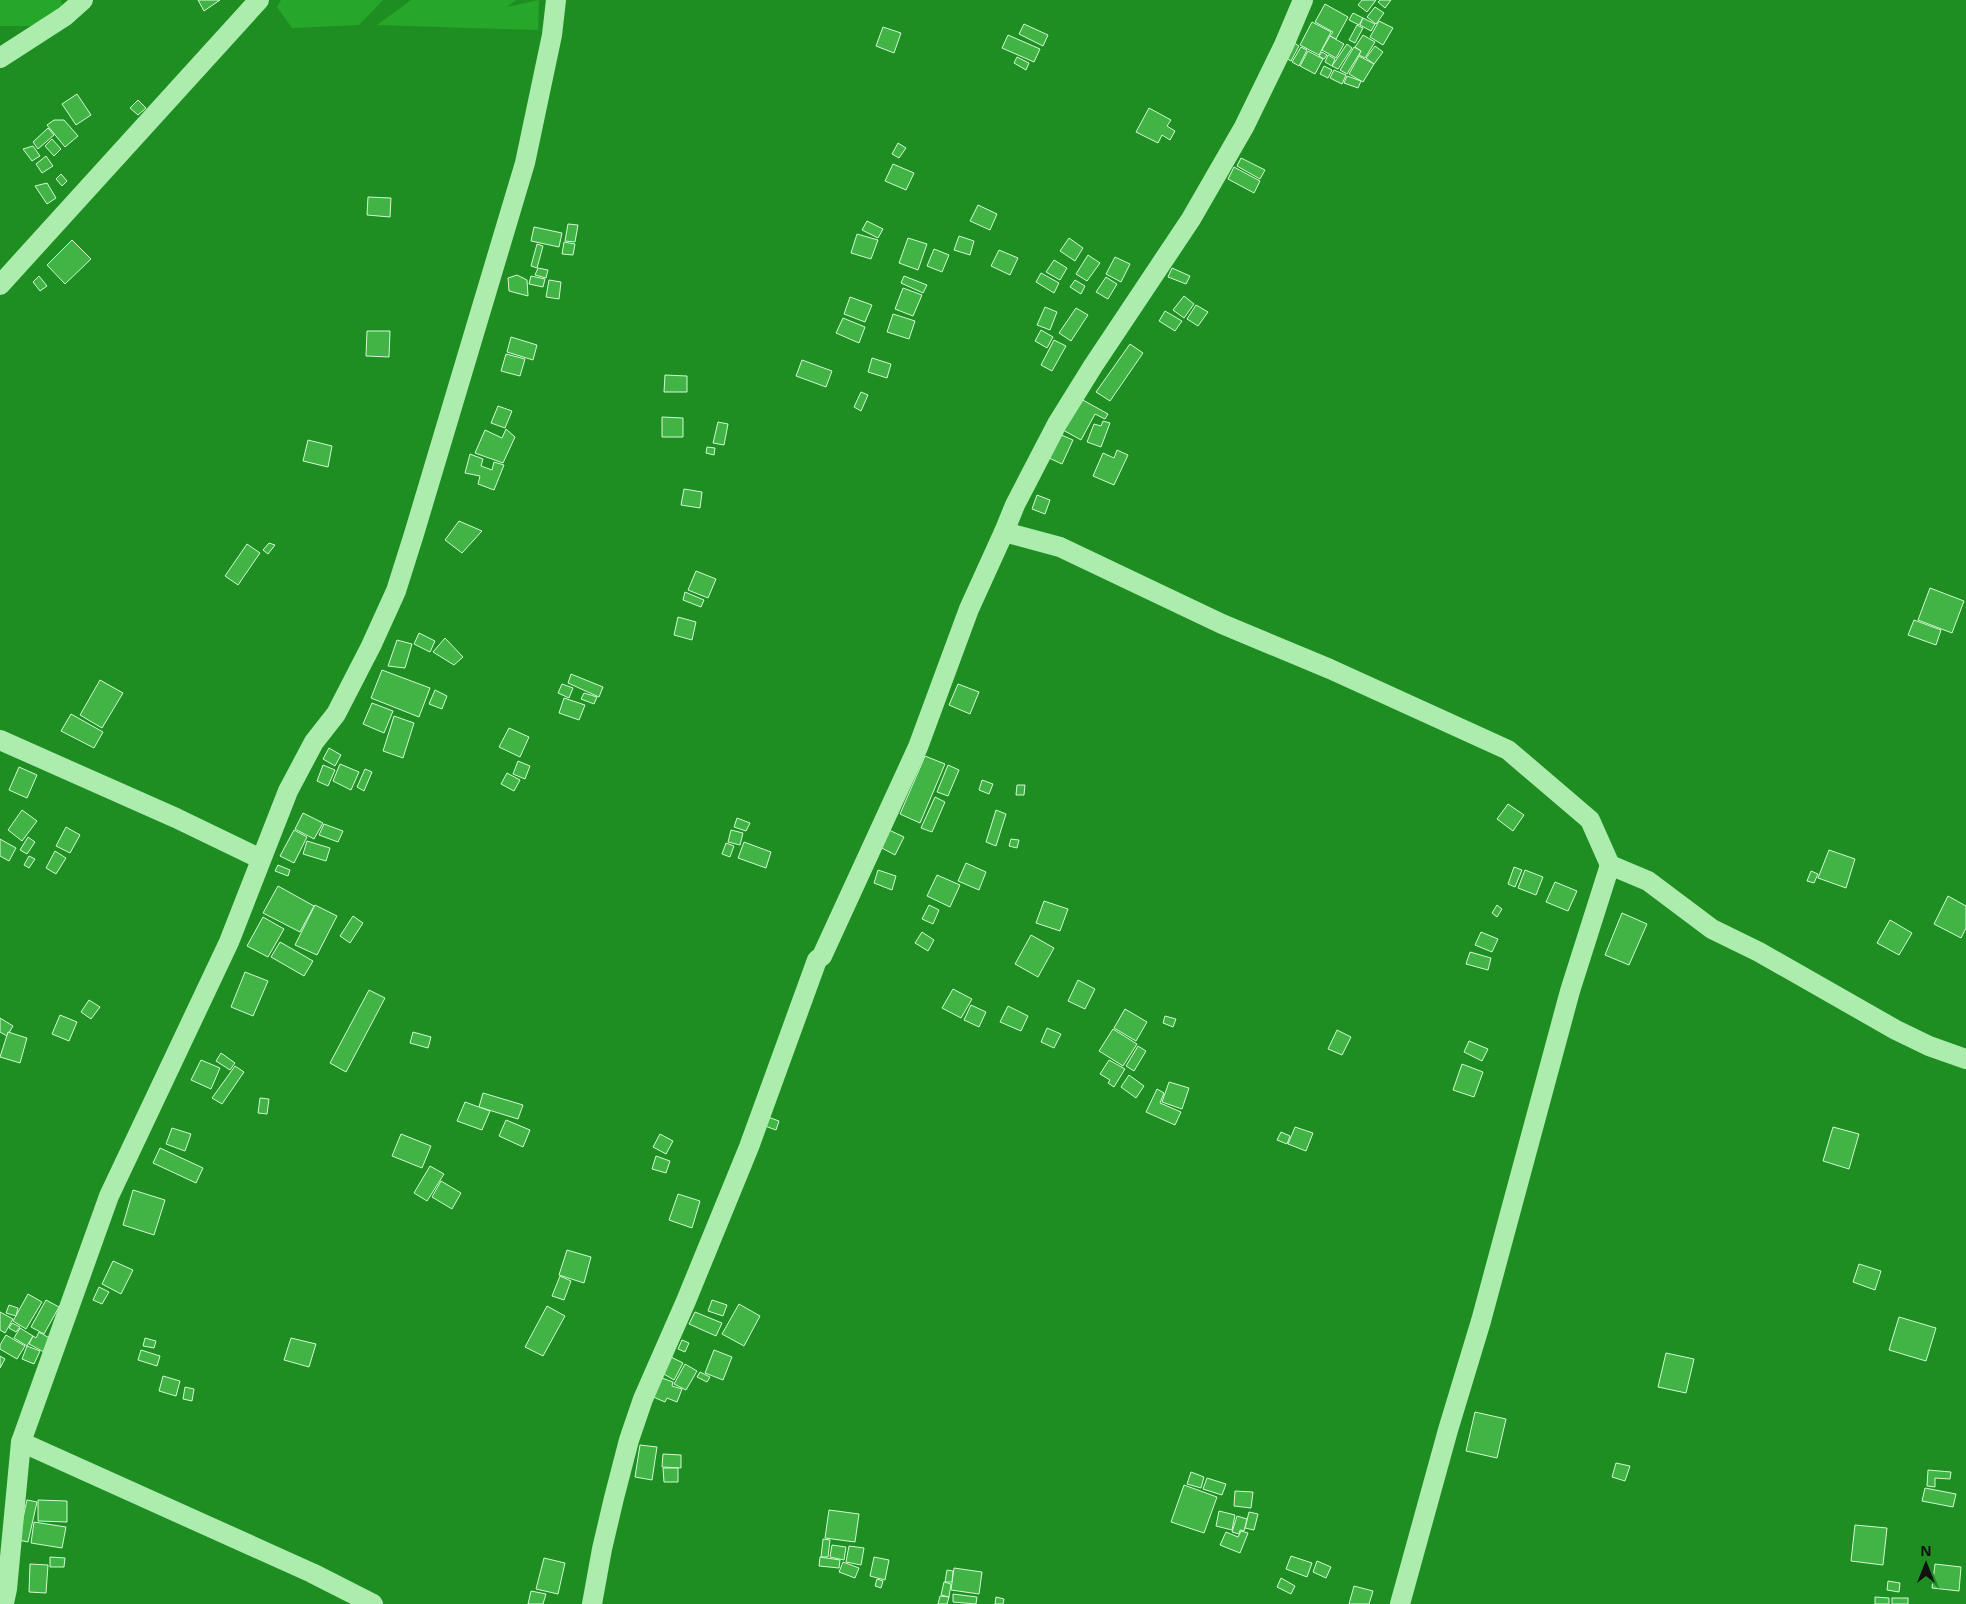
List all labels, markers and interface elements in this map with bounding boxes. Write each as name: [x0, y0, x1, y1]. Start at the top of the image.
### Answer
north arrow: [1901, 1539, 1951, 1589]
text: N: [1920, 1541, 1932, 1560]

